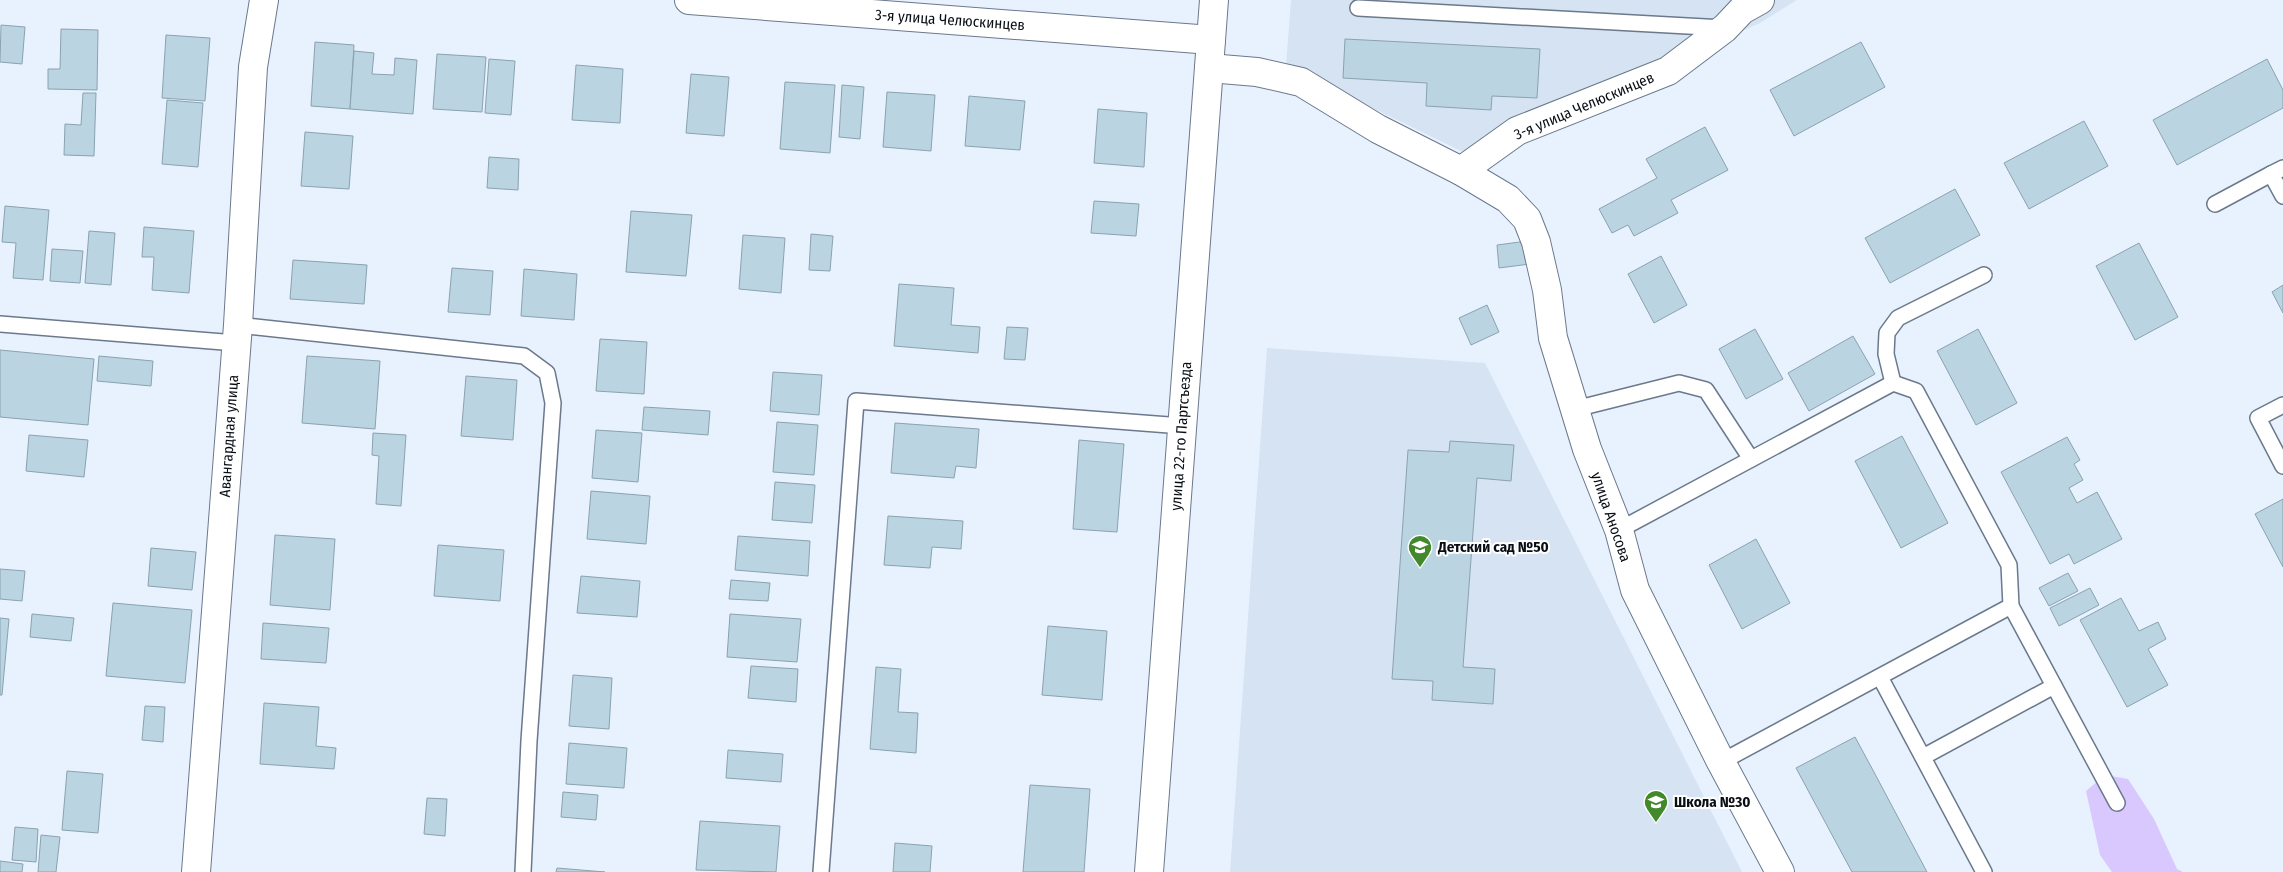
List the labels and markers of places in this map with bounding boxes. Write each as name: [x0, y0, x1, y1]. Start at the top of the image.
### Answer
school or university icon: Детский сад №50: [1407, 534, 1433, 568]
place label: Детский сад №50: [1437, 538, 1549, 556]
school or university icon: Школа №30: [1643, 789, 1669, 823]
place label: Школа №30: [1674, 793, 1750, 811]

